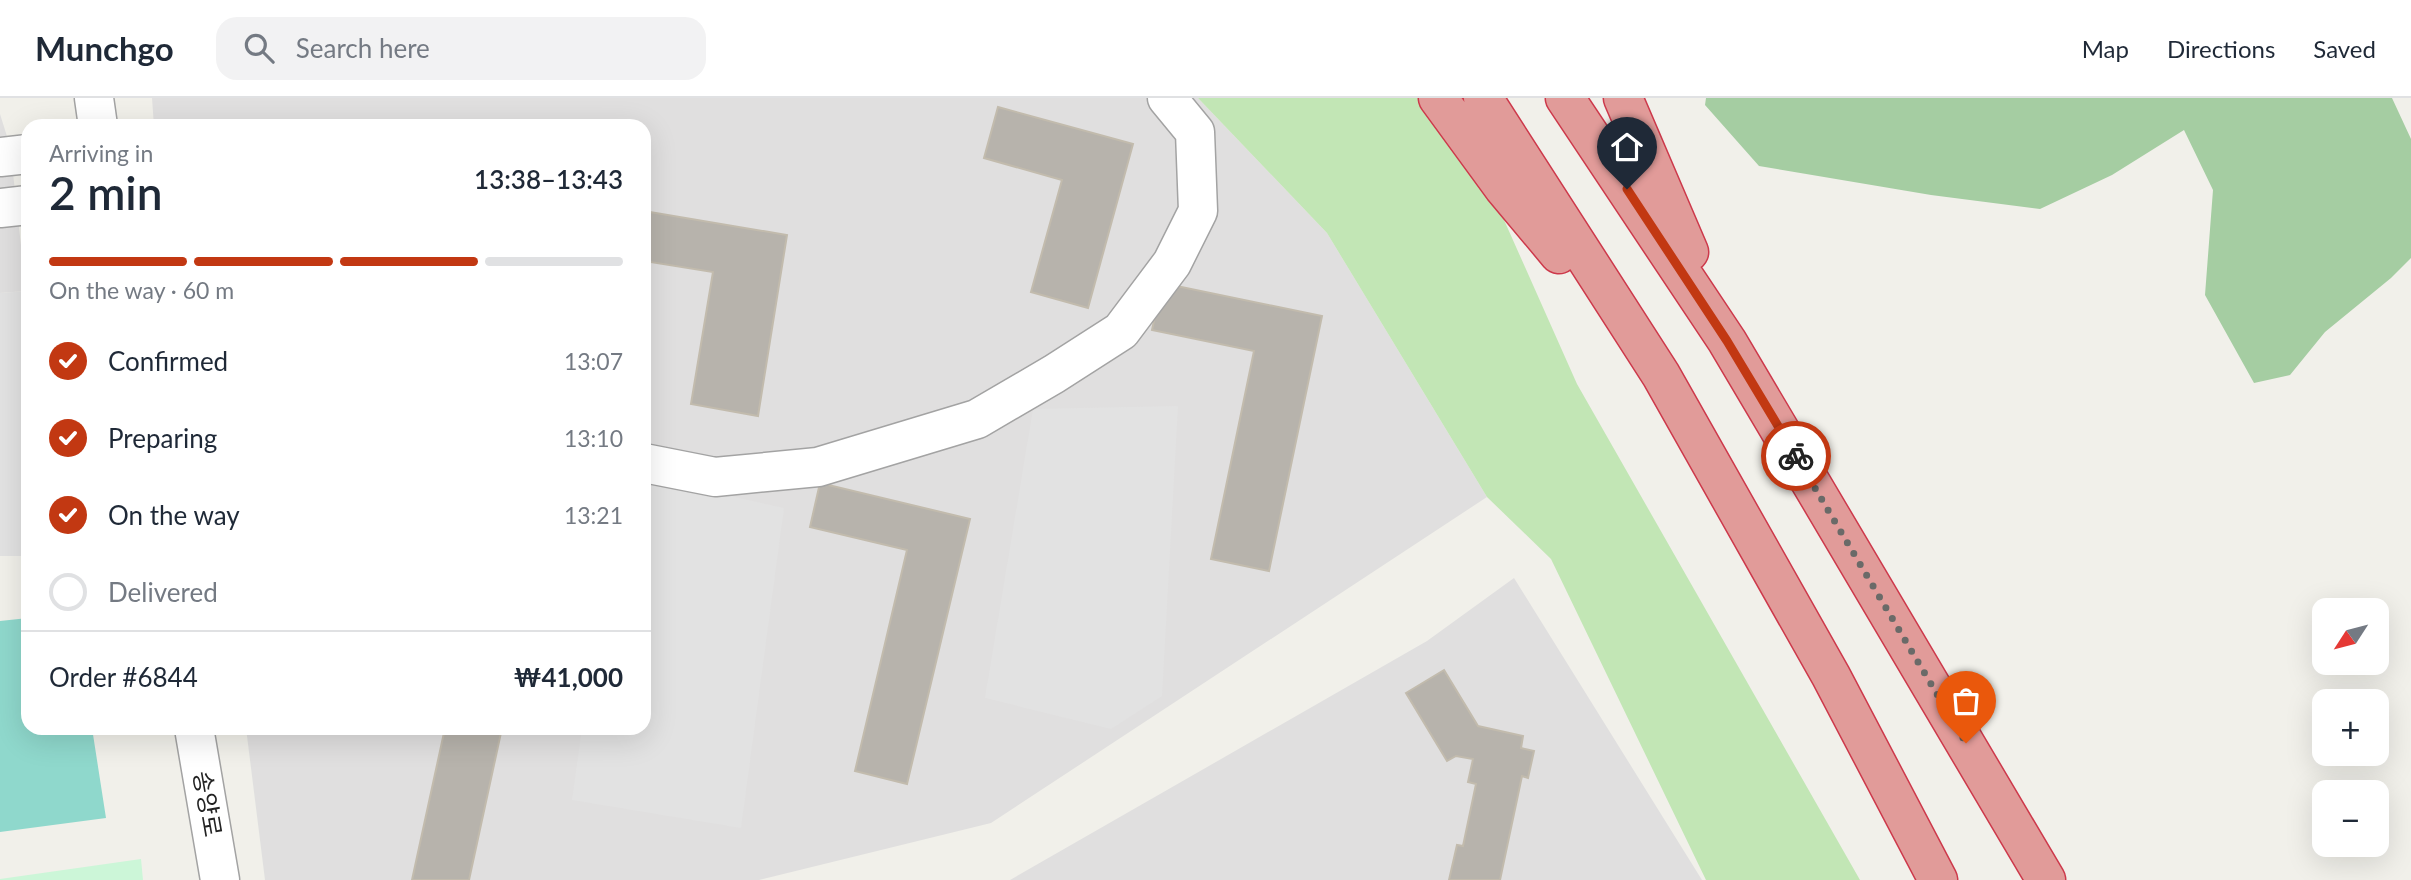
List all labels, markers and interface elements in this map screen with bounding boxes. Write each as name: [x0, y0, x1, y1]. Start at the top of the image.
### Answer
search box: [216, 17, 706, 80]
text: Munchgo: [35, 28, 174, 68]
icon: search: [240, 29, 278, 67]
text: Search here: [296, 32, 430, 64]
text: Map: [2082, 34, 2129, 63]
text: Directions: [2167, 34, 2275, 63]
text: Saved: [2313, 34, 2376, 63]
pin: [1597, 117, 1657, 189]
icon: home: [1608, 128, 1646, 166]
text: Arriving in: [49, 139, 153, 167]
text: 13:38–13:43: [474, 163, 623, 195]
text: 2 min: [49, 165, 163, 220]
text: On the way · 60 m: [49, 276, 234, 304]
icon: check: [49, 342, 87, 380]
text: Confirmed: [108, 345, 228, 377]
text: 13:07: [564, 347, 623, 375]
icon: check: [49, 419, 87, 457]
courier: [1761, 421, 1831, 491]
text: Preparing: [108, 422, 217, 454]
text: 13:10: [564, 424, 623, 452]
icon: bike: [1777, 437, 1815, 475]
icon: check: [49, 496, 87, 534]
text: On the way: [108, 499, 240, 531]
text: 13:21: [564, 501, 623, 529]
text: Delivered: [108, 576, 218, 608]
north arrow: [2312, 598, 2389, 676]
map controls: [2312, 598, 2389, 857]
text: Order #6844: [49, 661, 198, 693]
text: ₩41,000: [513, 661, 623, 693]
pin: [1936, 671, 1996, 743]
icon: bag: [1947, 682, 1985, 720]
button: +: [2312, 689, 2389, 766]
street label: 송양로: [188, 769, 229, 839]
button: −: [2312, 780, 2389, 857]

